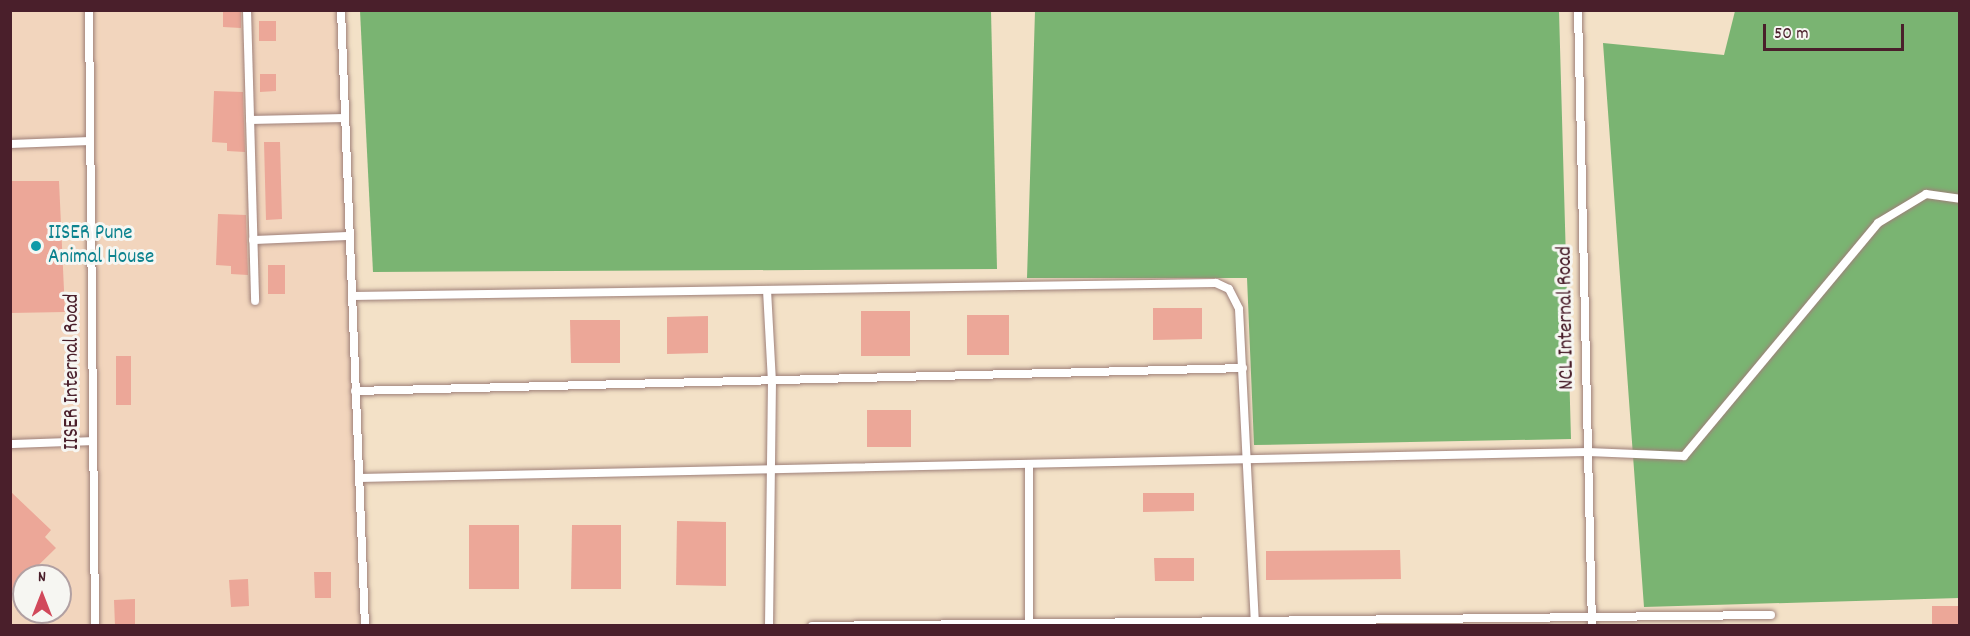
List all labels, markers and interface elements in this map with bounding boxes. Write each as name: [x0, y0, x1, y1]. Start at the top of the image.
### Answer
scale bar: [1766, 12, 1907, 50]
text: 50 m: [1774, 22, 1809, 47]
place label: IISER Pune Animal House: [48, 221, 154, 271]
marker: IISER Pune Animal House: [29, 239, 43, 253]
street label: NCL Internal Road: [1553, 246, 1581, 390]
street label: IISER Internal Road: [60, 294, 86, 450]
north arrow: [12, 564, 72, 624]
text: N: [38, 566, 46, 589]

